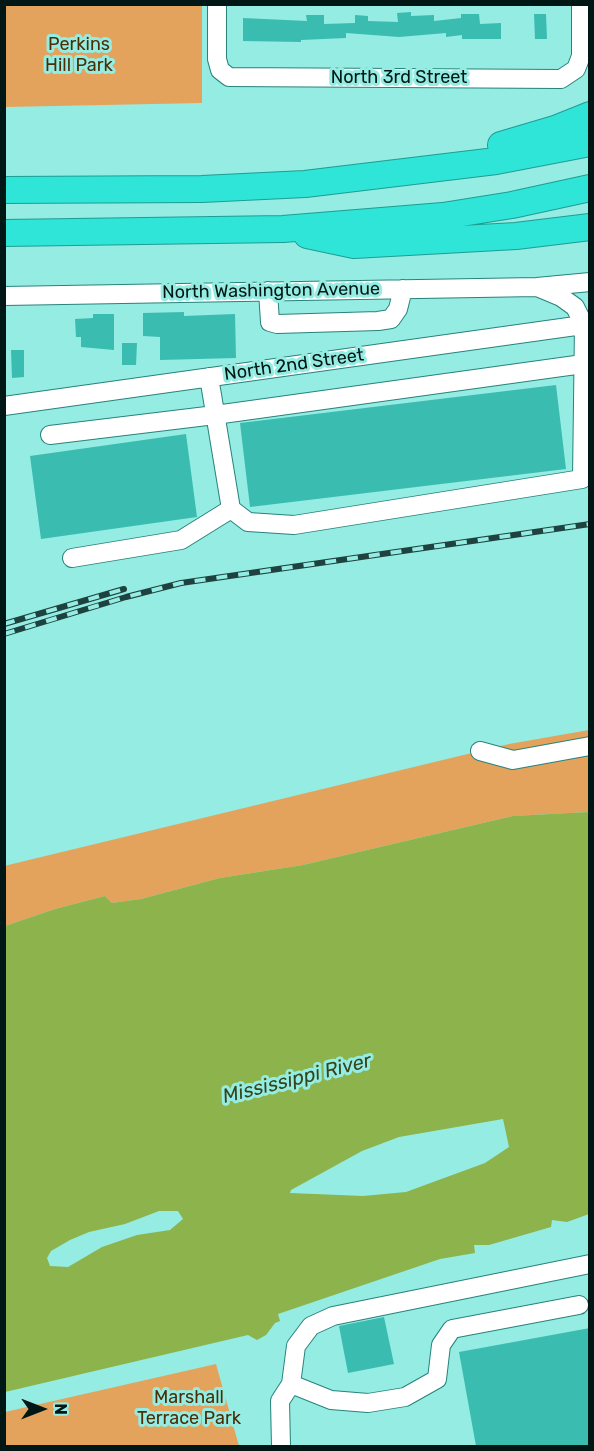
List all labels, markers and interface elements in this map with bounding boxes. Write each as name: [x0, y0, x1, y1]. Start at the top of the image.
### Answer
park label: Perkins Hill Park: [45, 34, 113, 76]
street label: North 3rd Street: [331, 67, 467, 89]
street label: North Washington Avenue: [162, 278, 380, 304]
street label: North 2nd Street: [223, 345, 365, 385]
water label: Mississippi River: [220, 1049, 374, 1109]
north arrow: [12, 1379, 72, 1439]
park label: Marshall Terrace Park: [137, 1387, 241, 1430]
text: N: [51, 1403, 70, 1415]

